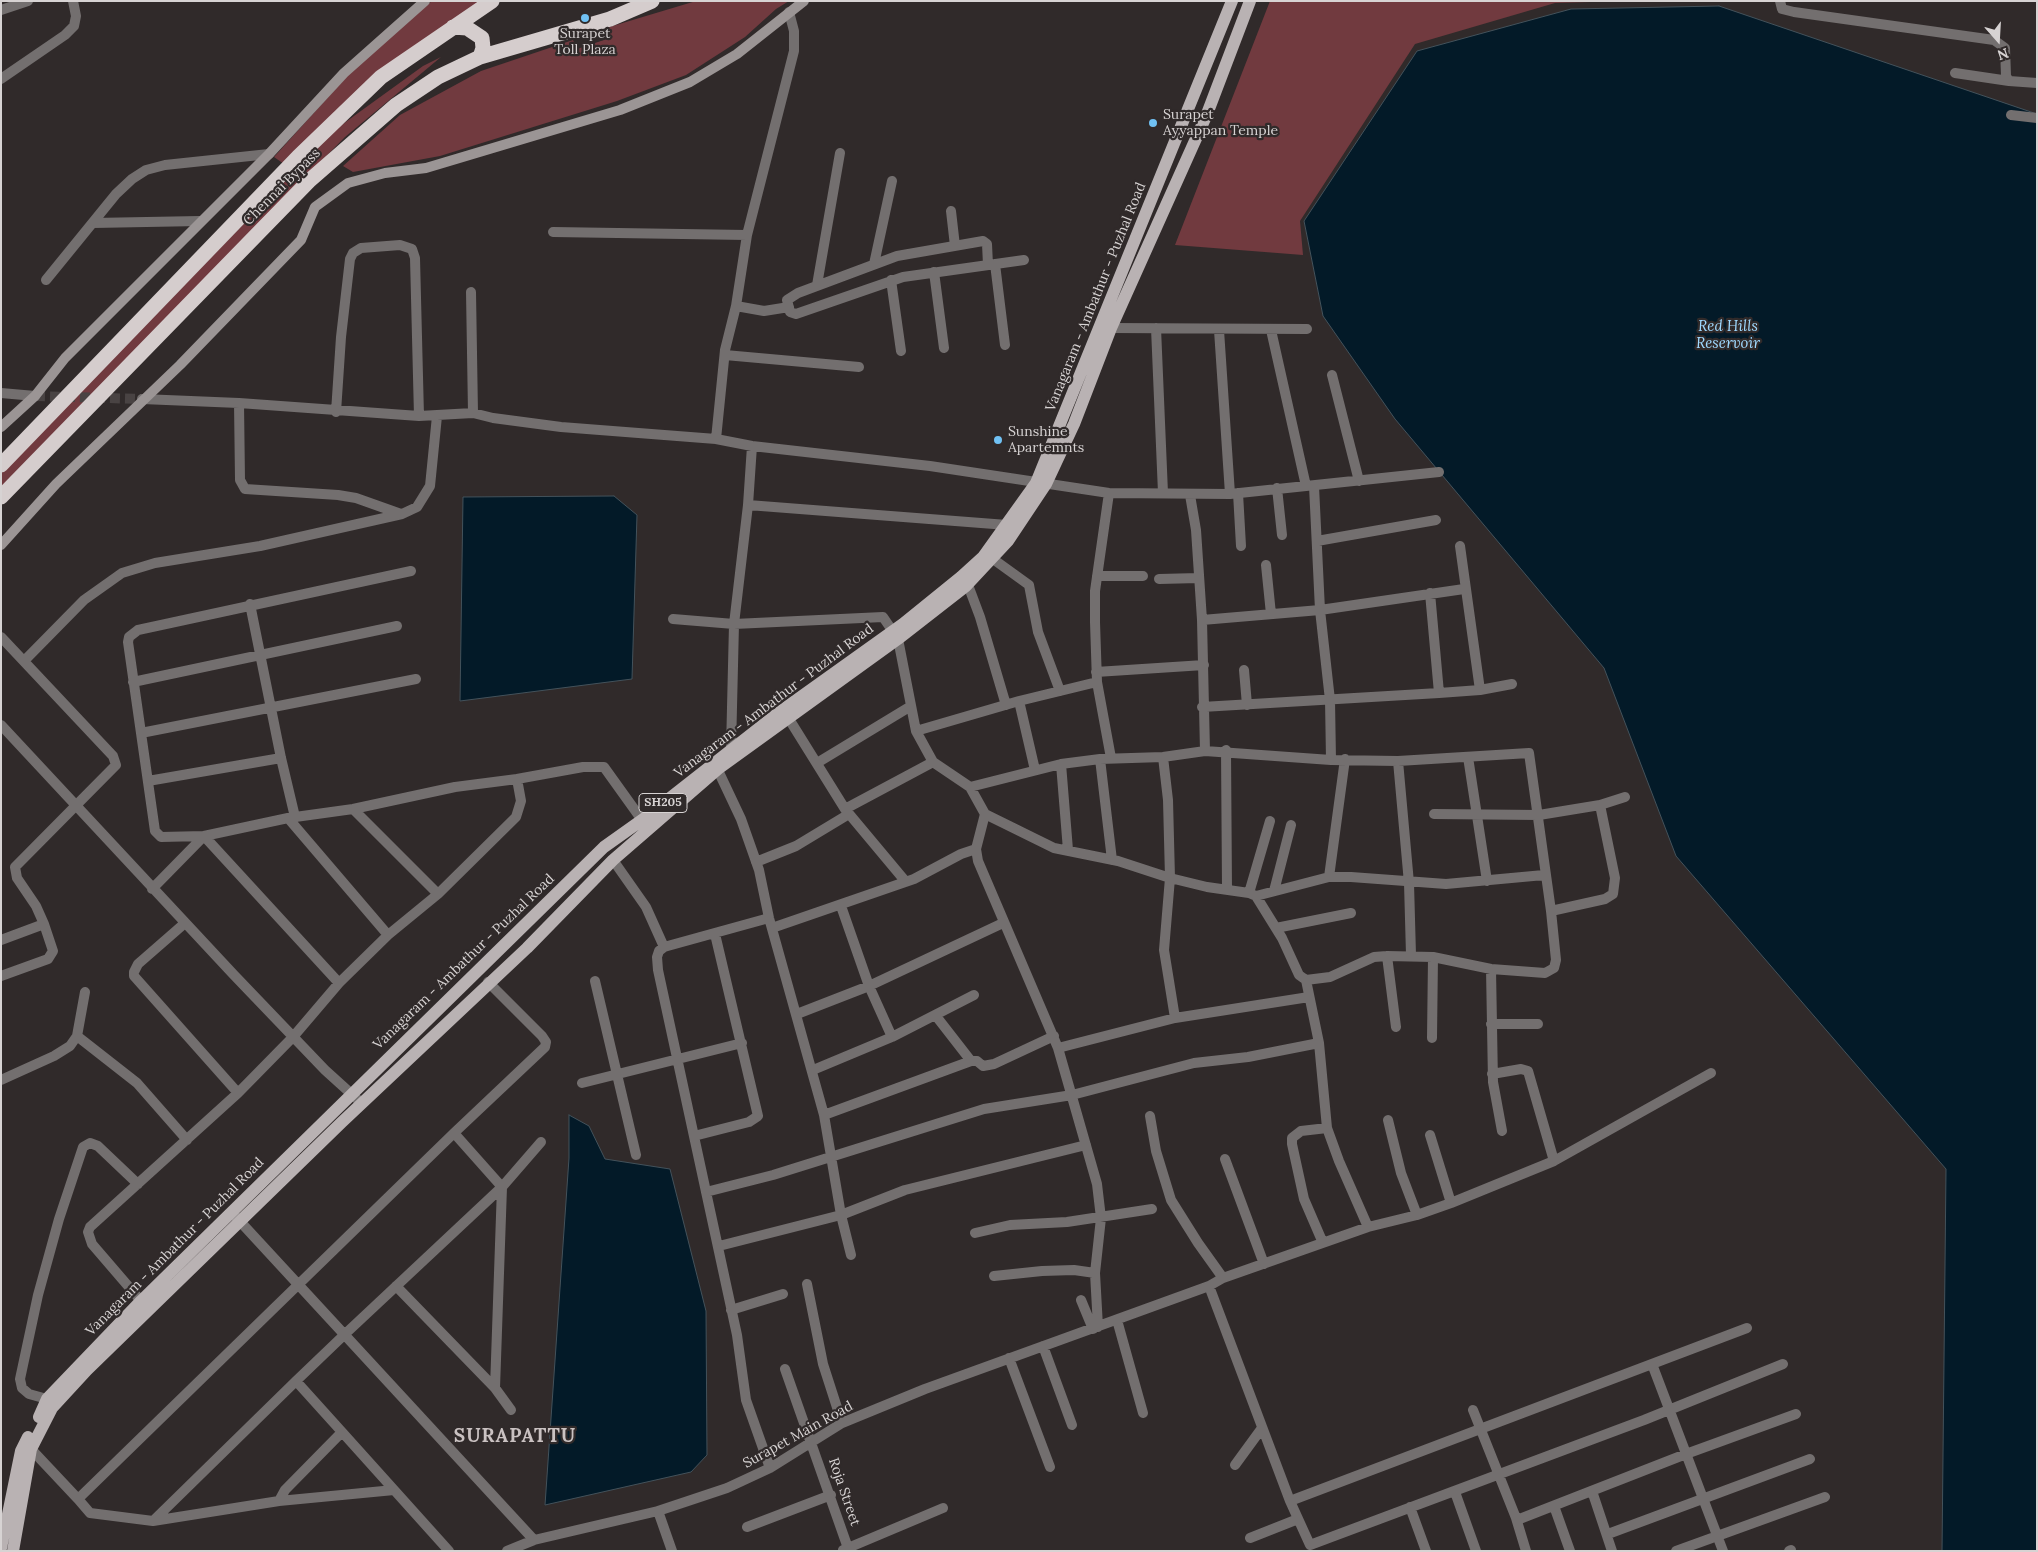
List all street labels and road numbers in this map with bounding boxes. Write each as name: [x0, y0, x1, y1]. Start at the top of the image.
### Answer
street label: Chennai Bypass: [240, 145, 324, 229]
street label: Vanagaram - Ambathur - Puzhal Road: [1042, 180, 1150, 414]
street label: Vanagaram - Ambathur - Puzhal Road: [671, 621, 877, 781]
road number: SH205: [639, 794, 687, 812]
street label: Vanagaram - Ambathur - Puzhal Road: [370, 871, 558, 1053]
street label: Vanagaram - Ambathur - Puzhal Road: [82, 1154, 268, 1340]
street label: Surapet Main Road: [740, 1398, 856, 1472]
street label: Roja Street: [824, 1456, 864, 1528]

